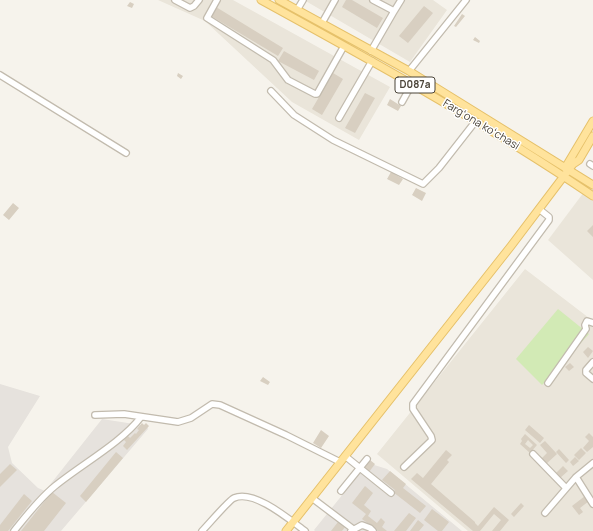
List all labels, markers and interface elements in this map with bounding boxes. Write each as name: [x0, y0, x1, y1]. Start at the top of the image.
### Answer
road number: D087a: [395, 77, 435, 93]
street label: Fargʻona koʻchasi: [440, 97, 522, 153]

